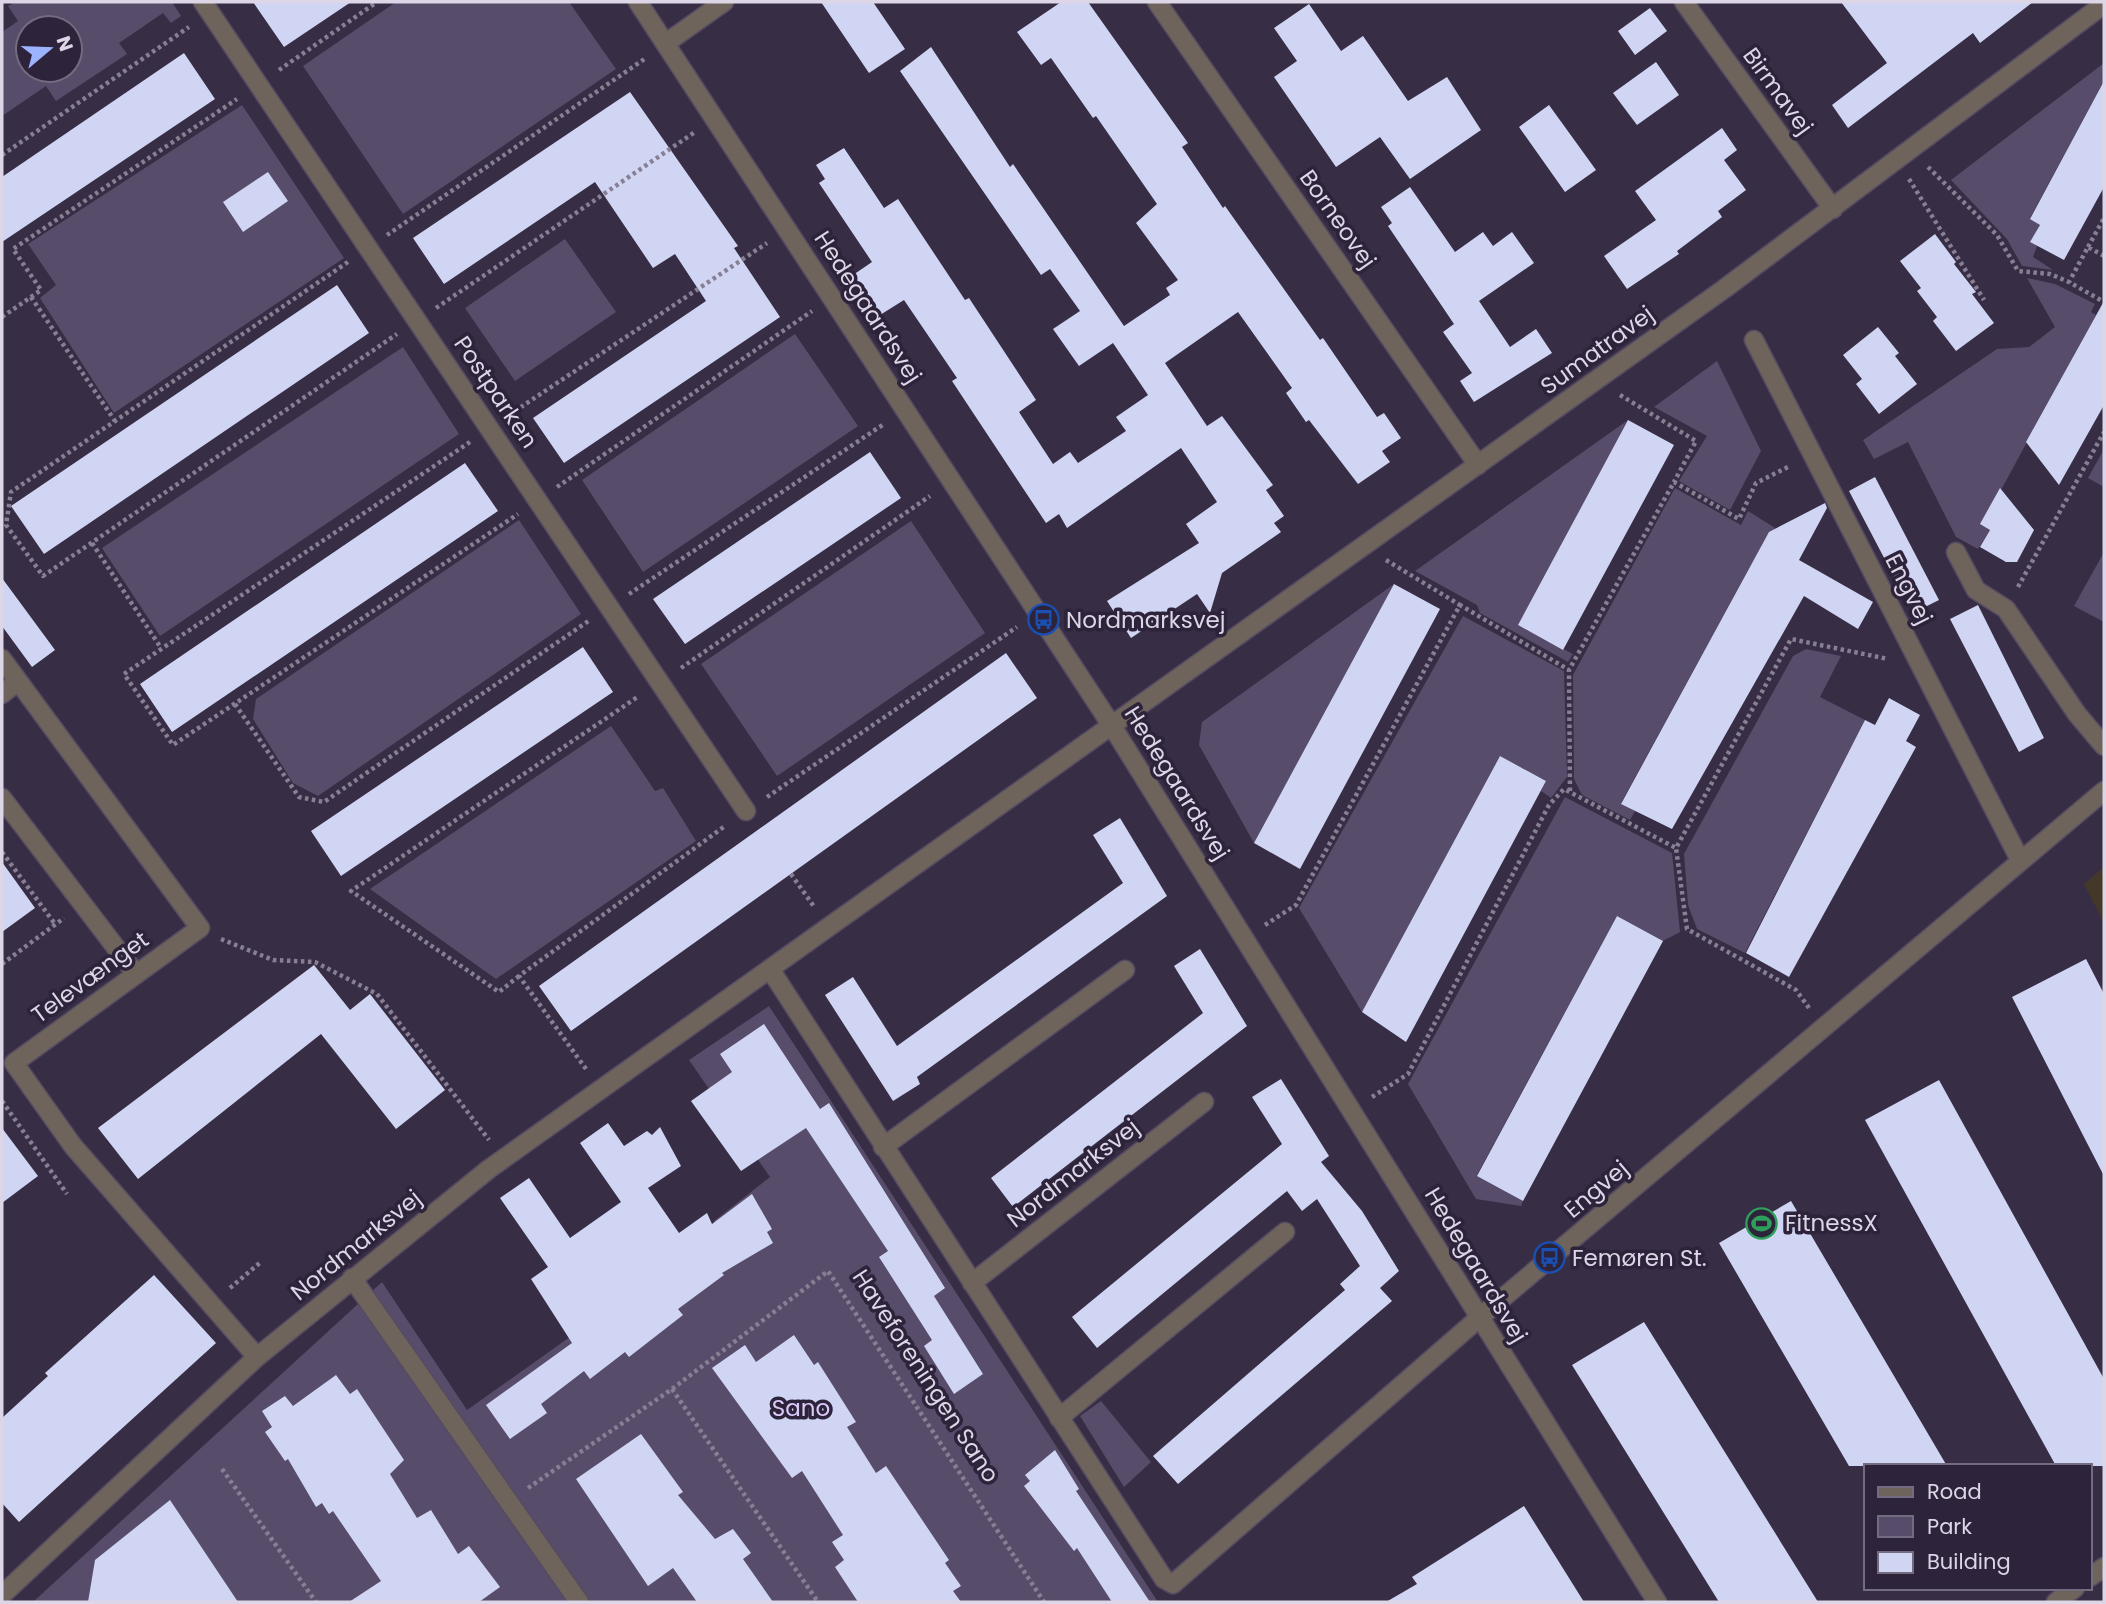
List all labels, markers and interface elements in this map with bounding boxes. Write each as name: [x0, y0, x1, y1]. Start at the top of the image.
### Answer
north arrow: [14, 14, 84, 84]
text: N: [50, 32, 80, 55]
street label: Birmavej: [1736, 41, 1820, 141]
street label: Borneovej: [1292, 163, 1384, 275]
street label: Hedegaardsvej: [807, 225, 929, 389]
street label: Sumatravej: [1534, 298, 1660, 402]
street label: Postparken: [447, 330, 545, 454]
street label: Engvej: [1878, 548, 1940, 630]
bus stop icon: Nordmarksvej: [1026, 603, 1060, 637]
place label: Nordmarksvej: [1066, 604, 1226, 636]
street label: Hedegaardsvej: [1117, 700, 1237, 866]
street label: Televænget: [25, 924, 155, 1030]
street label: Nordmarksvej: [1000, 1111, 1146, 1235]
street label: Engvej: [1557, 1153, 1635, 1225]
street label: Hedegaardsvej: [1417, 1181, 1535, 1349]
street label: Nordmarksvej: [284, 1182, 428, 1308]
sports icon: FitnessX: [1745, 1206, 1779, 1240]
place label: FitnessX: [1785, 1207, 1878, 1239]
bus stop icon: Femøren St.: [1532, 1241, 1566, 1275]
place label: Femøren St.: [1572, 1242, 1707, 1274]
street label: Haveforeningen Sano: [845, 1263, 1007, 1489]
park label: Sano: [772, 1392, 830, 1424]
legend: [1864, 1464, 2092, 1590]
text: Road: [1927, 1477, 1982, 1506]
text: Park: [1927, 1512, 1972, 1541]
text: Building: [1927, 1547, 2011, 1576]

